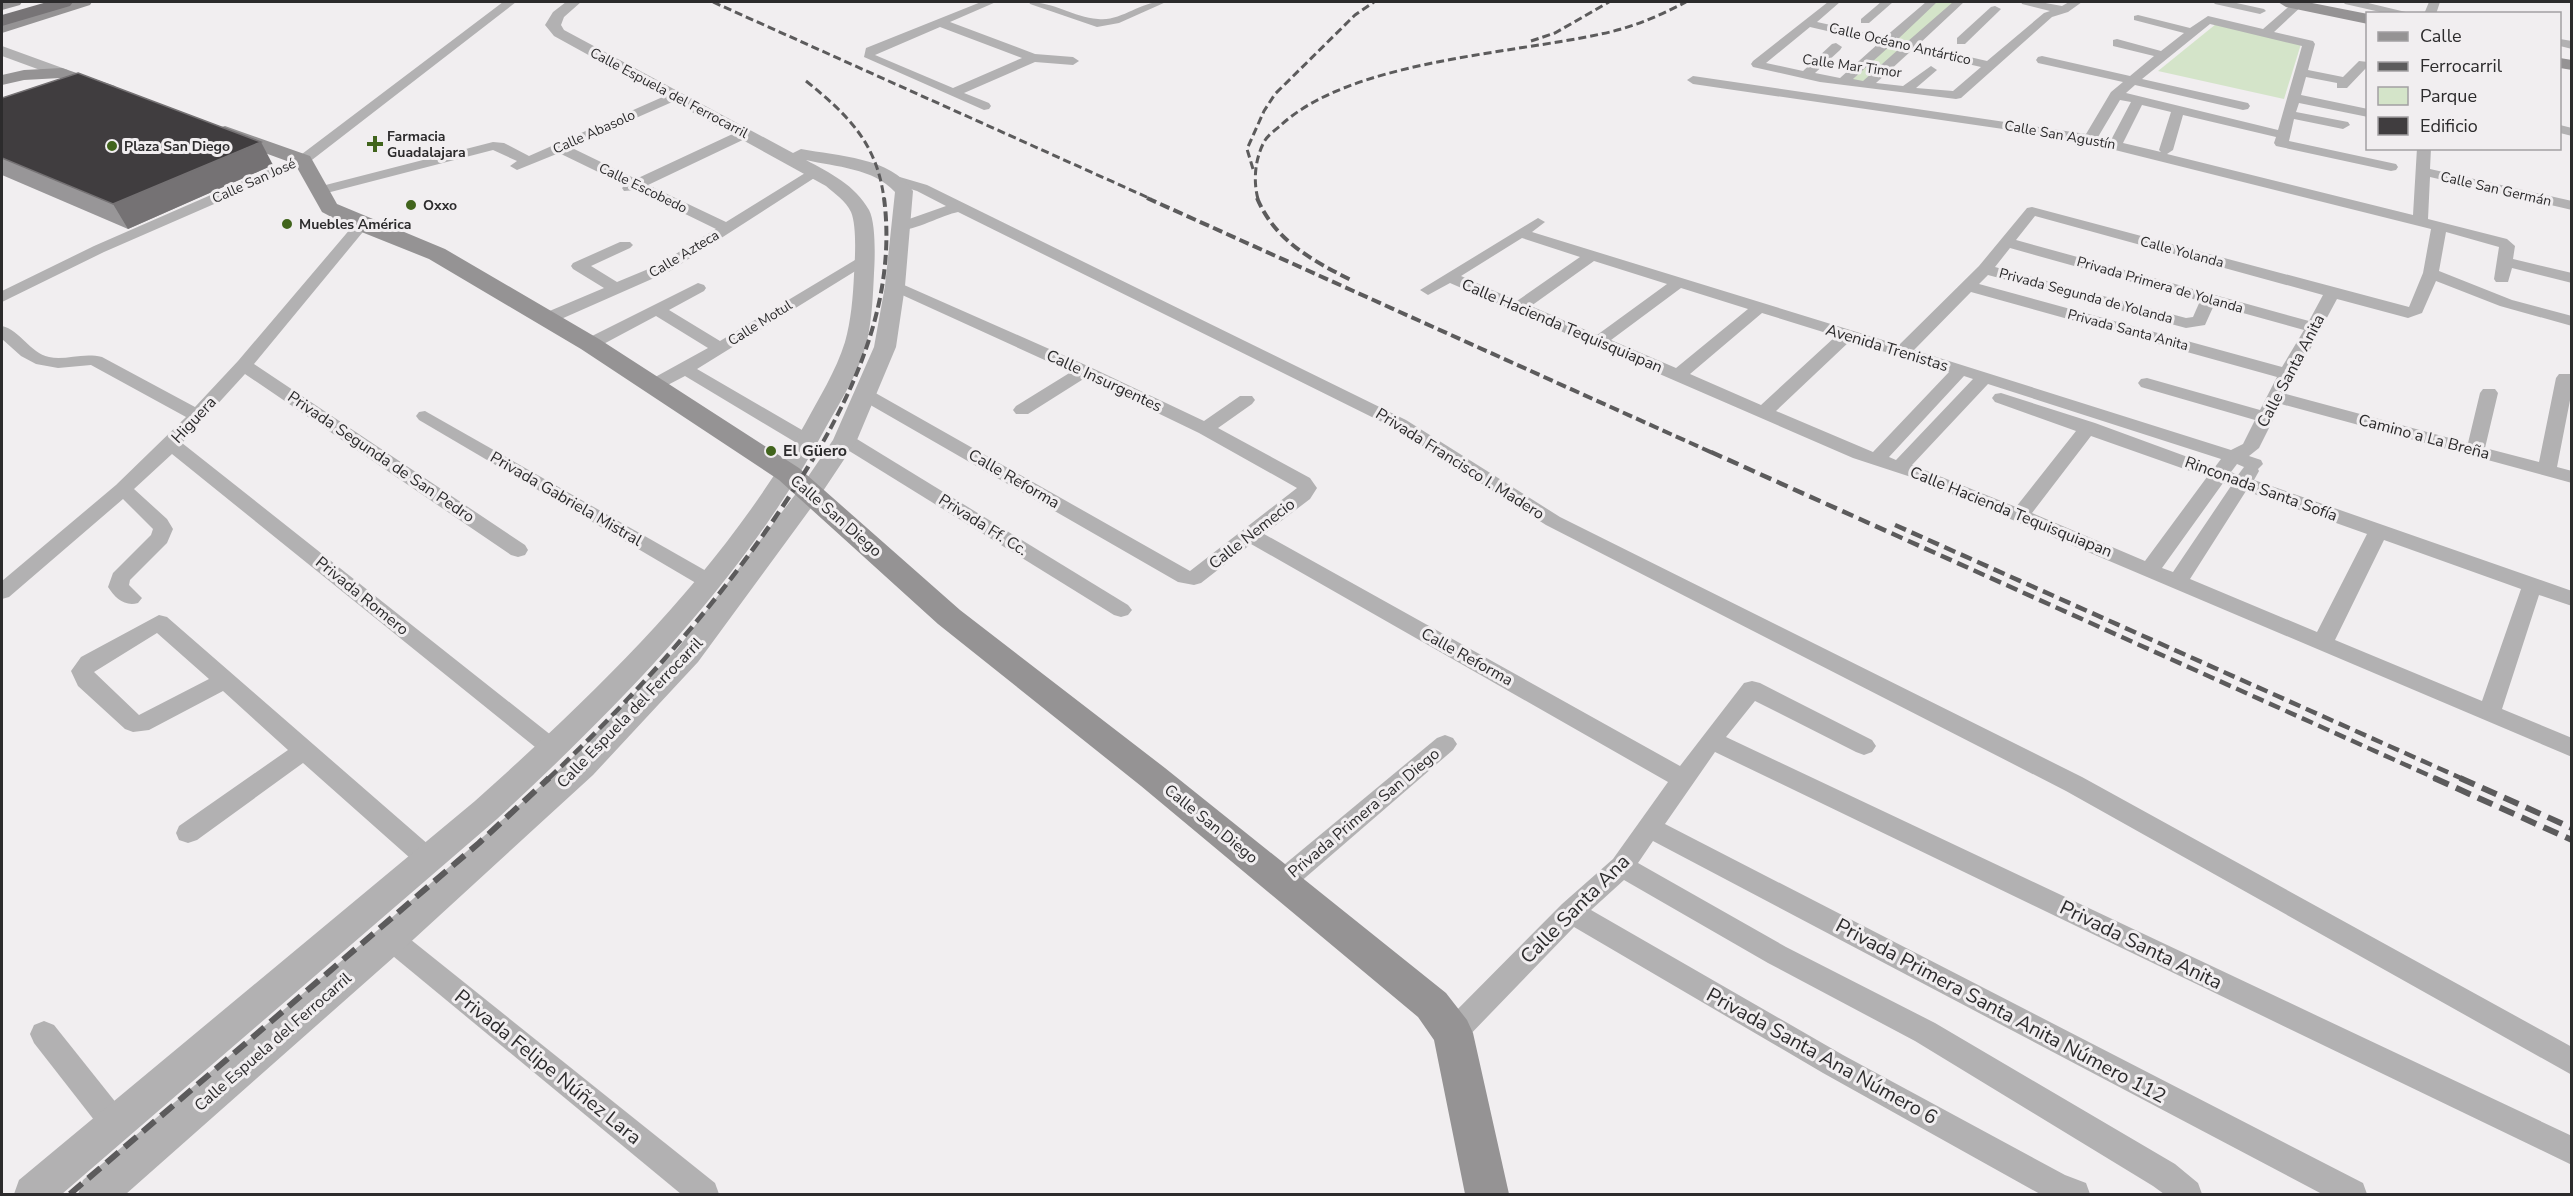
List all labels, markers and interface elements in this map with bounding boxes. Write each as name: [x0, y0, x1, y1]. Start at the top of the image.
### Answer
legend: [2366, 12, 2561, 150]
street label: Calle Océano Antártico: [1827, 18, 1973, 70]
text: Calle: [2420, 24, 2462, 48]
street label: Calle Espuela del Ferrocarril: [587, 43, 752, 143]
street label: Calle Mar Timor: [1801, 50, 1903, 82]
text: Ferrocarril: [2420, 54, 2503, 78]
text: Parque: [2420, 84, 2477, 108]
street label: Calle Abasolo: [550, 105, 638, 159]
text: Edificio: [2420, 114, 2478, 138]
street label: Calle San Agustín: [2003, 116, 2117, 154]
place label: Farmacia Guadalajara: [387, 127, 466, 162]
place label: Plaza San Diego: [124, 137, 230, 156]
marker: Farmacia Guadalajara: [368, 137, 382, 151]
marker: Plaza San Diego: [105, 139, 119, 153]
street label: Calle San José: [209, 154, 299, 208]
street label: Calle Escobedo: [596, 158, 691, 218]
street label: Calle San Germán: [2439, 167, 2553, 211]
place label: Oxxo: [423, 196, 457, 215]
marker: Oxxo: [404, 198, 418, 212]
place label: Muebles América: [299, 215, 411, 234]
marker: Muebles América: [280, 217, 294, 231]
street label: Calle Azteca: [645, 226, 723, 282]
street label: Calle Yolanda: [2138, 232, 2226, 272]
street label: Privada Primera de Yolanda: [2075, 252, 2245, 318]
street label: Privada Segunda de Yolanda: [1997, 264, 2175, 328]
street label: Calle Hacienda Tequisquiapan: [1458, 274, 1666, 378]
street label: Calle Motul: [724, 295, 796, 350]
street label: Privada Santa Anita: [2066, 305, 2190, 355]
street label: Calle Santa Anita: [2252, 311, 2330, 431]
street label: Avenida Trenistas: [1823, 319, 1951, 377]
street label: Calle Insurgentes: [1043, 345, 1165, 417]
street label: Privada Segunda de San Pedro: [283, 386, 479, 528]
street label: Higuera: [167, 392, 221, 448]
street label: Privada Francisco I. Madero: [1371, 403, 1549, 525]
street label: Camino a La Breña: [2356, 409, 2492, 465]
place label: El Güero: [783, 440, 847, 462]
marker: El Güero: [764, 444, 778, 458]
street label: Calle Reforma: [964, 444, 1064, 514]
street label: Privada Gabriela Mistral: [486, 446, 646, 552]
street label: Rinconada Santa Sofía: [2182, 451, 2340, 527]
street label: Calle Hacienda Tequisquiapan: [1907, 461, 2115, 563]
street label: Calle San Diego: [785, 470, 887, 562]
street label: Privada Ff. Cc.: [934, 489, 1032, 561]
street label: Calle Nemecio: [1204, 493, 1300, 575]
street label: Privada Romero: [311, 552, 413, 640]
street label: Calle Reforma: [1417, 623, 1517, 691]
street label: Calle Espuela del Ferrocarril: [552, 633, 708, 793]
street label: Privada Primera San Diego: [1284, 743, 1445, 883]
street label: Calle San Diego: [1159, 779, 1263, 869]
street label: Calle Santa Ana: [1514, 848, 1636, 970]
street label: Privada Santa Anita: [2055, 894, 2227, 996]
street label: Privada Primera Santa Anita Número 112: [1831, 912, 2171, 1110]
street label: Calle Espuela del Ferrocarril: [190, 967, 357, 1116]
street label: Privada Santa Ana Número 6: [1702, 981, 1942, 1131]
street label: Privada Felipe Núñez Lara: [449, 983, 647, 1151]

